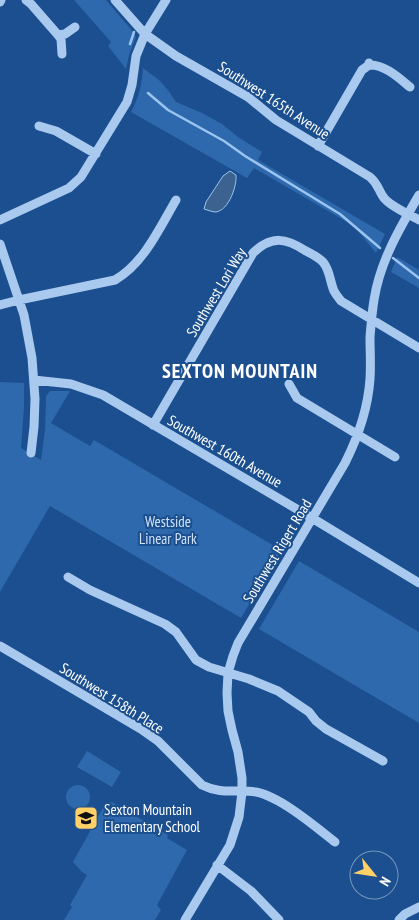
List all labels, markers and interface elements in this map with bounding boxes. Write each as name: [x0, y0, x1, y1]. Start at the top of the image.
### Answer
street label: Southwest 165th Avenue: [215, 57, 333, 143]
street label: Southwest Lori Way: [182, 244, 250, 340]
district label: SEXTON MOUNTAIN: [162, 358, 318, 384]
street label: Southwest 160th Avenue: [164, 410, 286, 492]
street label: Southwest Rigert Road: [238, 496, 316, 606]
park label: Westside Linear Park: [139, 512, 197, 548]
street label: Southwest 158th Place: [56, 658, 168, 738]
place label: Sexton Mountain Elementary School: [104, 800, 201, 836]
school or university icon: Sexton Mountain Elementary School: [73, 805, 99, 831]
north arrow: [349, 850, 399, 900]
text: N: [376, 874, 395, 889]

